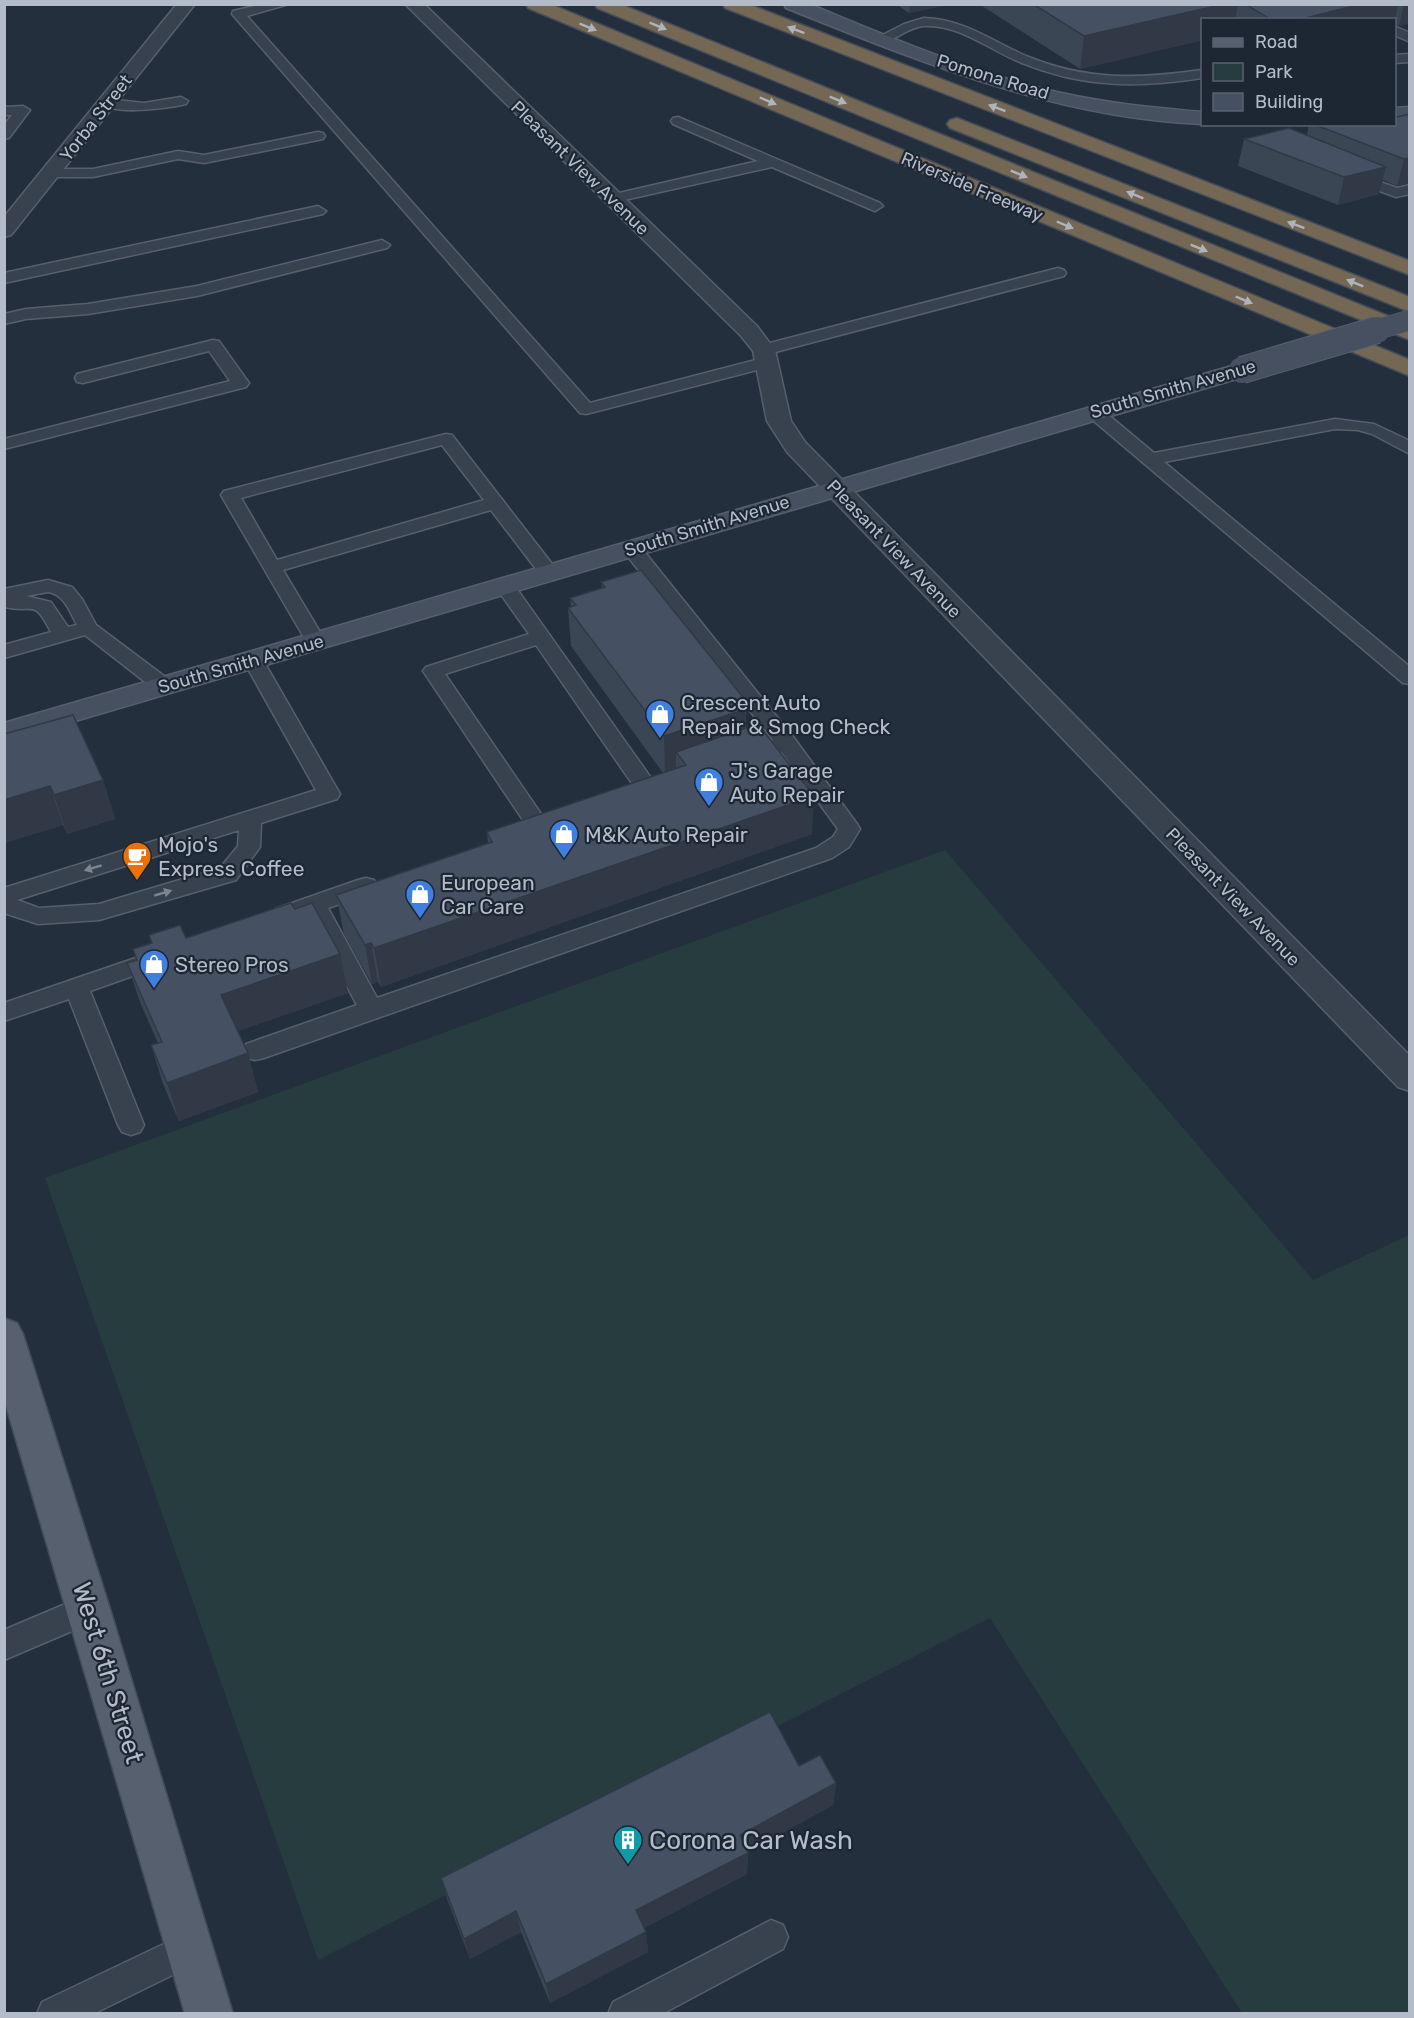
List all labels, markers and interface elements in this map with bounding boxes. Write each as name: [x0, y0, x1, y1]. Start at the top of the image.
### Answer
legend: [1201, 18, 1396, 126]
one-way arrow: [580, 22, 598, 32]
one-way arrow: [649, 22, 667, 32]
one-way arrow: [787, 25, 805, 34]
text: Road: [1255, 31, 1298, 53]
street label: Pomona Road: [934, 50, 1052, 104]
text: Park: [1255, 61, 1293, 83]
street label: Yorba Street: [55, 70, 137, 166]
text: Building: [1255, 91, 1323, 113]
street label: Pleasant View Avenue: [506, 96, 654, 240]
one-way arrow: [760, 96, 778, 106]
one-way arrow: [829, 96, 847, 105]
one-way arrow: [988, 102, 1006, 112]
street label: Riverside Freeway: [898, 147, 1046, 227]
one-way arrow: [1010, 169, 1028, 179]
one-way arrow: [1126, 190, 1144, 199]
one-way arrow: [1287, 219, 1305, 229]
one-way arrow: [1056, 220, 1074, 230]
one-way arrow: [1190, 244, 1208, 253]
one-way arrow: [1346, 278, 1364, 287]
one-way arrow: [1236, 296, 1253, 305]
street label: South Smith Avenue: [1088, 355, 1258, 423]
street label: Pleasant View Avenue: [822, 475, 966, 623]
street label: South Smith Avenue: [622, 490, 792, 562]
street label: South Smith Avenue: [156, 630, 326, 698]
place label: Crescent Auto Repair & Smog Check: [681, 690, 891, 739]
shop icon: Crescent Auto Repair & Smog Check: [644, 698, 676, 740]
place label: J's Garage Auto Repair: [730, 758, 845, 807]
shop icon: J's Garage Auto Repair: [693, 766, 725, 808]
shop icon: M&K Auto Repair: [548, 818, 580, 860]
place label: M&K Auto Repair: [585, 822, 748, 847]
street label: Pleasant View Avenue: [1161, 823, 1305, 971]
place label: Mojo's Express Coffee: [158, 832, 304, 881]
cafe icon: Mojo's Express Coffee: [121, 840, 153, 882]
one-way arrow: [84, 864, 102, 873]
place label: European Car Care: [441, 870, 535, 919]
shop icon: European Car Care: [404, 878, 436, 920]
one-way arrow: [154, 888, 172, 897]
shop icon: Stereo Pros: [138, 948, 170, 990]
place label: Stereo Pros: [175, 952, 289, 977]
street label: West 6th Street: [66, 1579, 150, 1767]
building icon: Corona Car Wash: [612, 1824, 644, 1866]
place label: Corona Car Wash: [649, 1825, 853, 1856]

